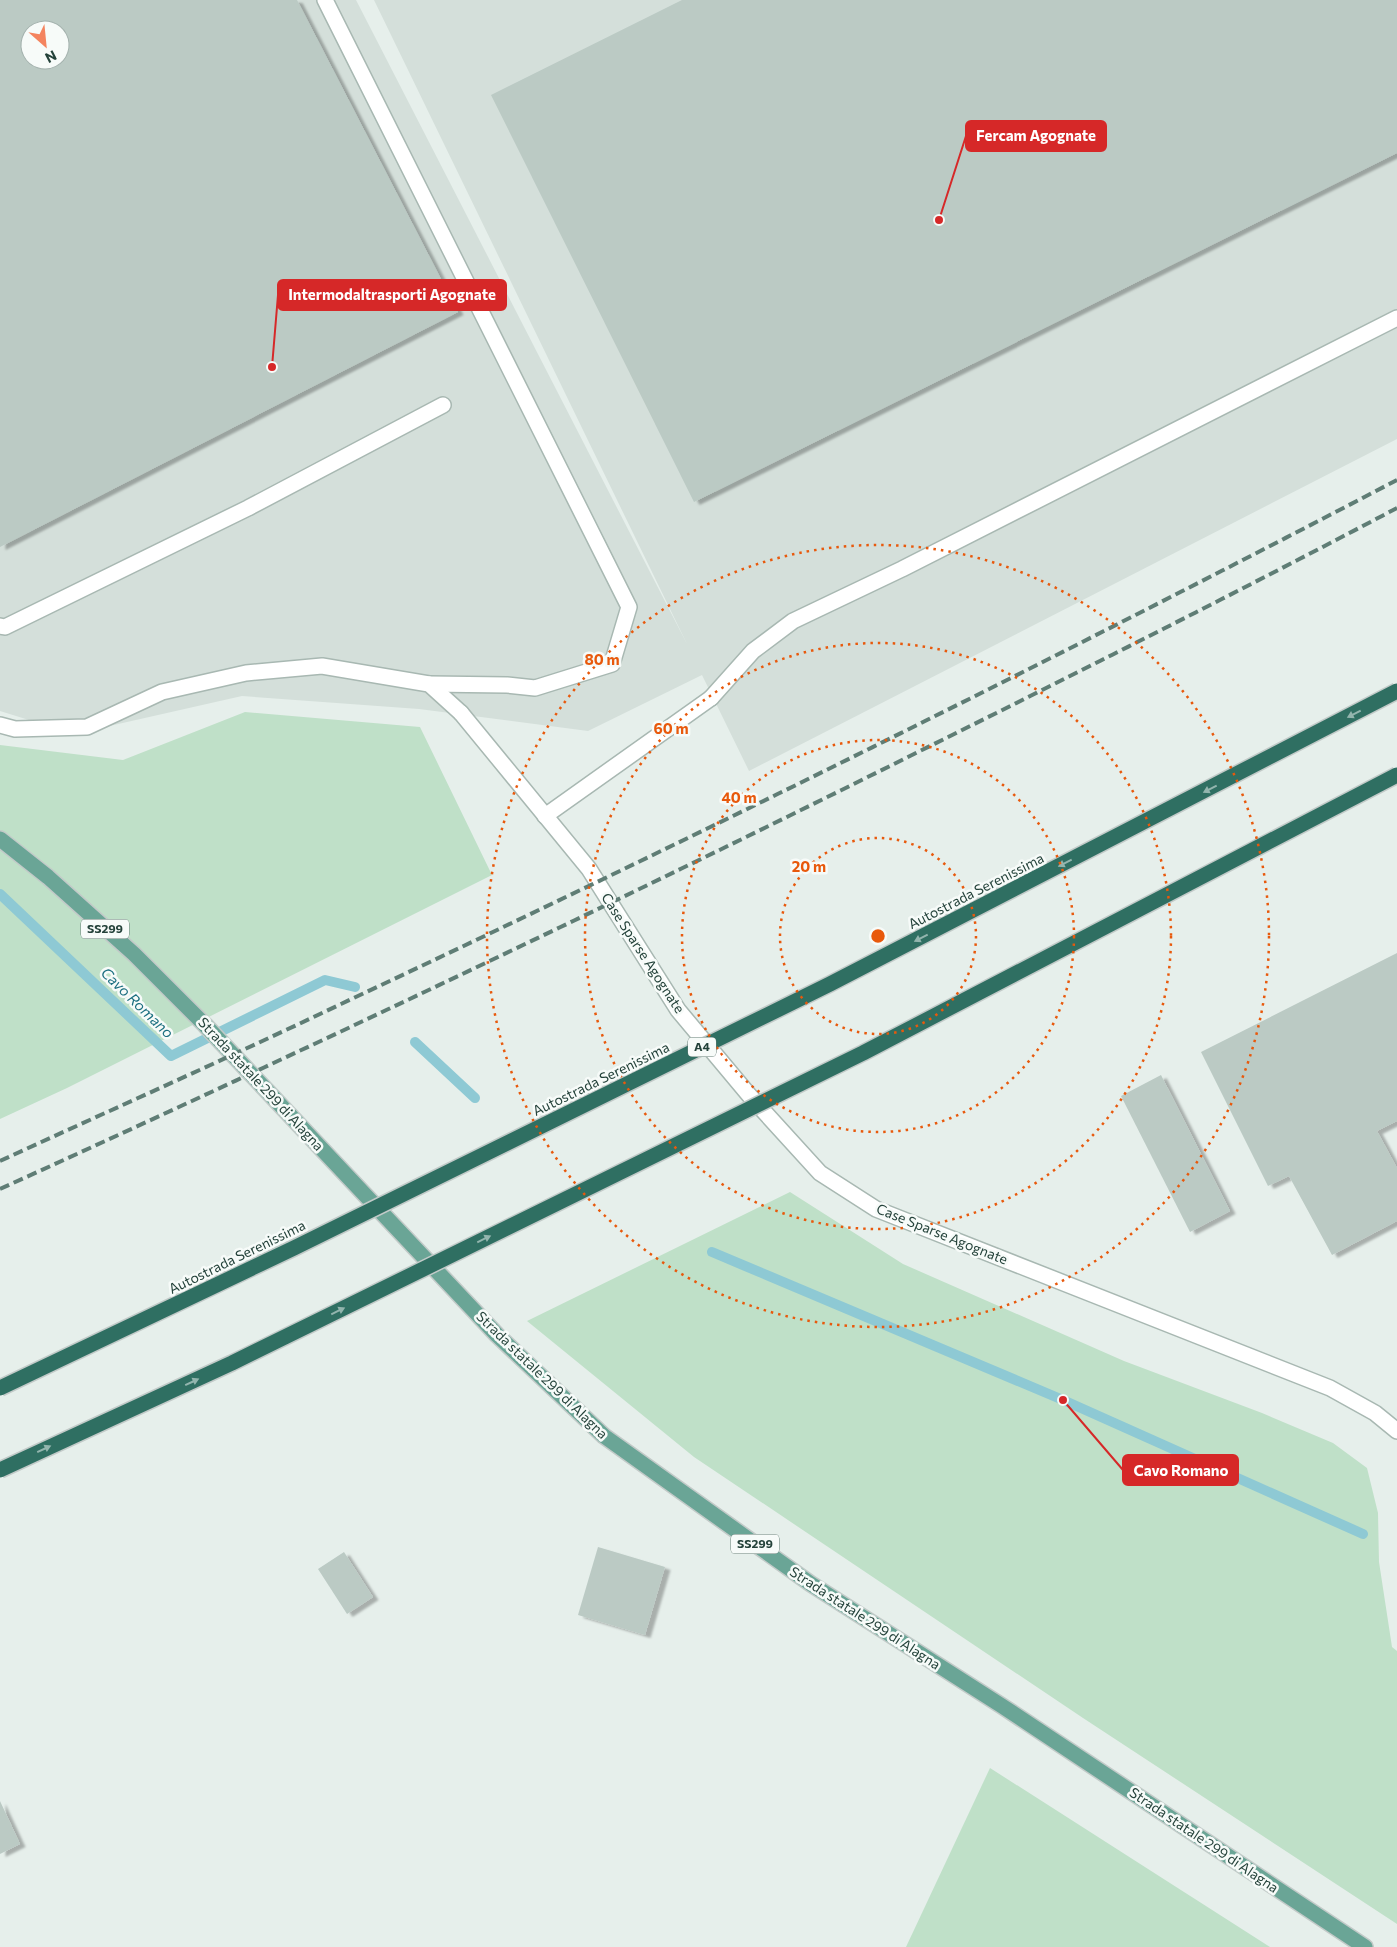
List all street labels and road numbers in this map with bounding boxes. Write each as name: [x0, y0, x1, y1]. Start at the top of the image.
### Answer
street label: Autostrada Serenissima: [905, 849, 1046, 932]
street label: Case Sparse Agognate: [598, 889, 689, 1016]
road number: SS299: [81, 920, 129, 939]
street label: Strada statale 299 di Alagna: [195, 1014, 328, 1154]
street label: Autostrada Serenissima: [530, 1038, 672, 1119]
road number: A4: [688, 1038, 716, 1056]
street label: Case Sparse Agognate: [874, 1199, 1010, 1268]
street label: Autostrada Serenissima: [166, 1216, 308, 1297]
street label: Strada statale 299 di Alagna: [473, 1307, 612, 1442]
road number: SS299: [731, 1535, 779, 1554]
street label: Strada statale 299 di Alagna: [787, 1563, 944, 1673]
street label: Strada statale 299 di Alagna: [1127, 1783, 1282, 1896]

